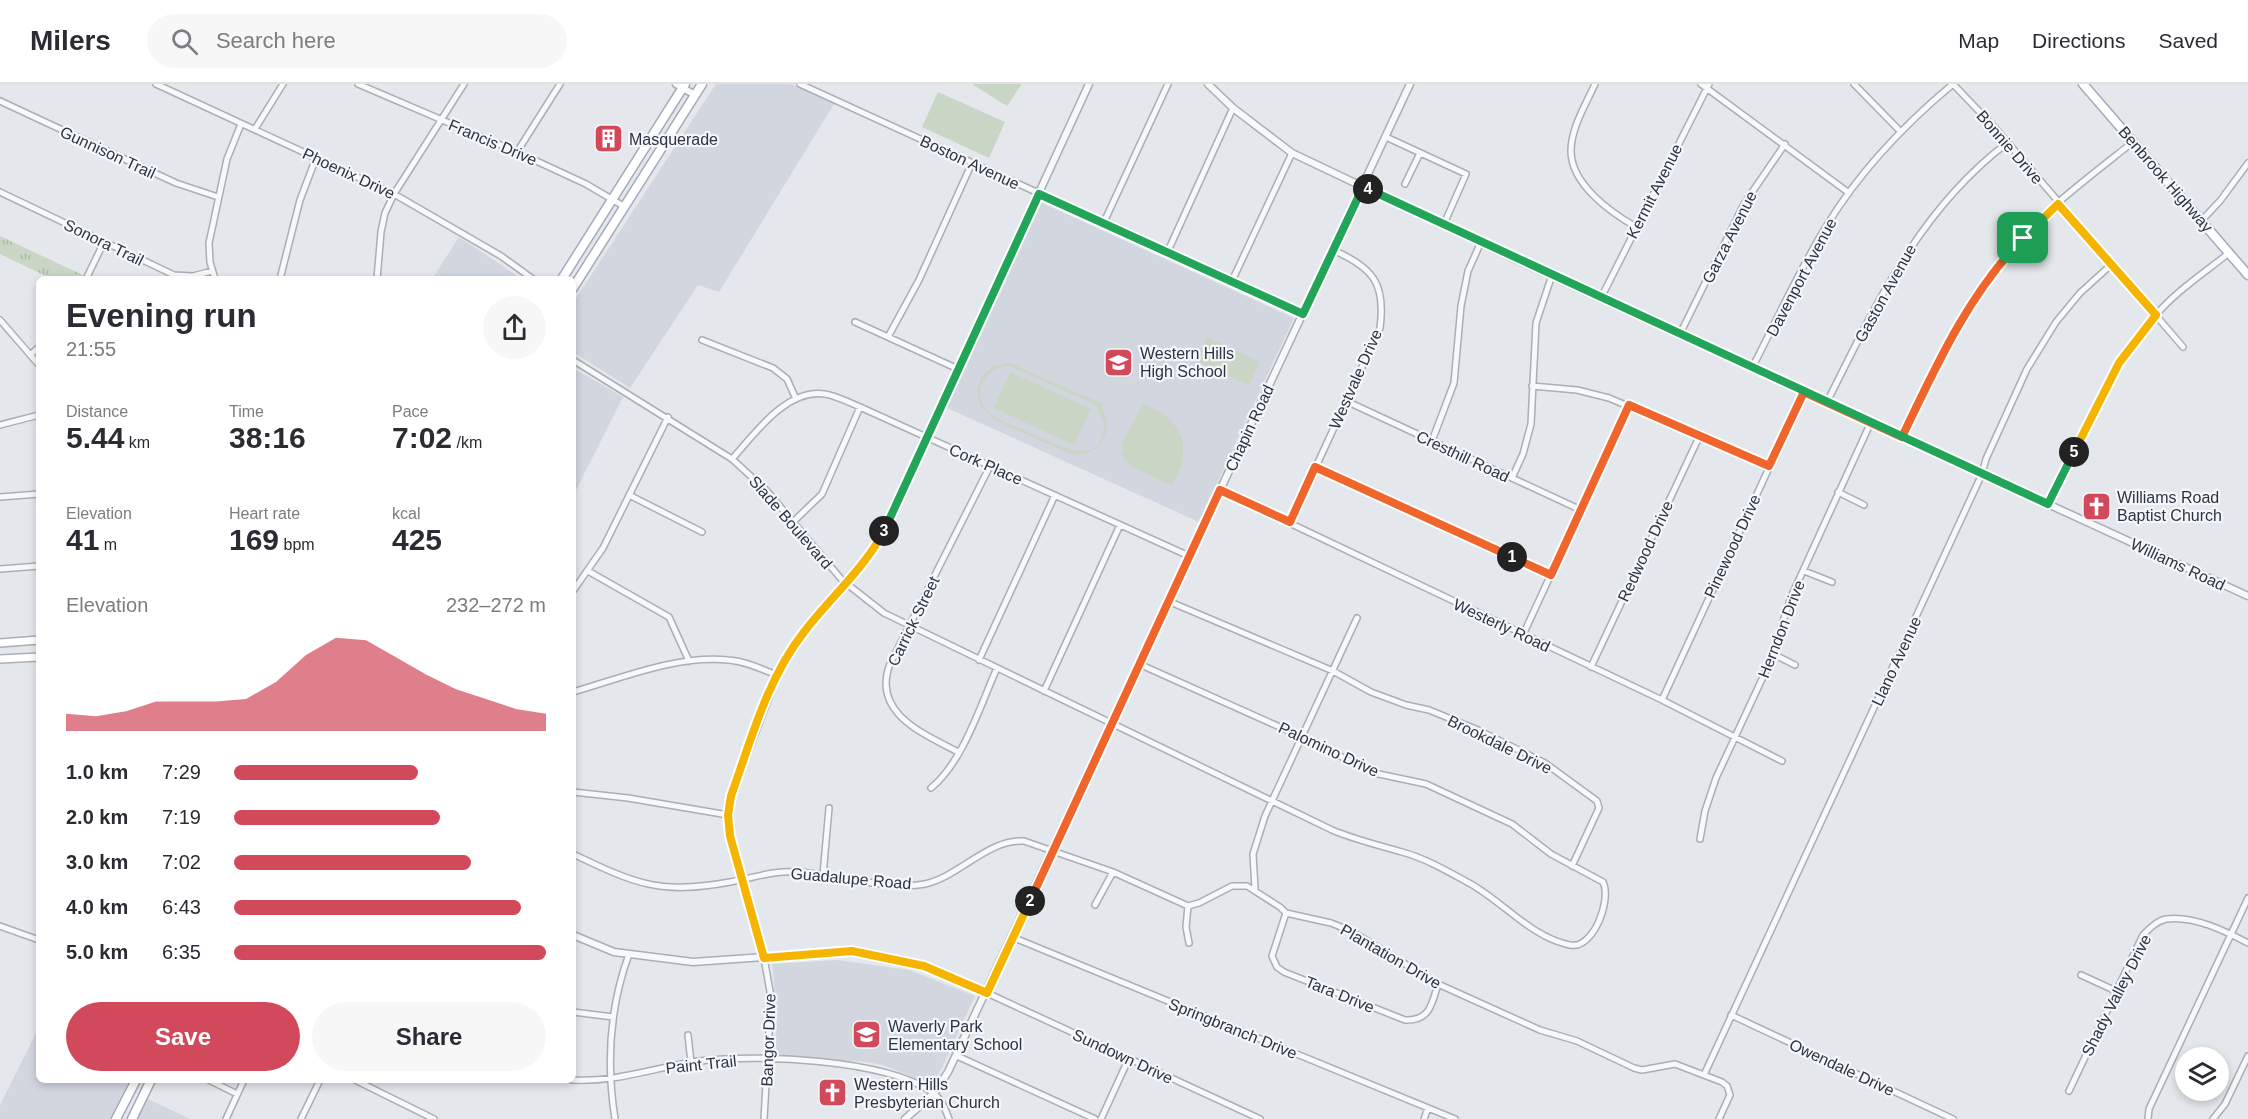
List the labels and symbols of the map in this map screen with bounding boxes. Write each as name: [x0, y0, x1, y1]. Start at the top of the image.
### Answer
street label: Bonnie Drive: [1973, 107, 2046, 188]
street label: Francis Drive: [446, 116, 540, 169]
street label: Gunnison Trail: [57, 123, 158, 182]
building icon: Masquerade: [592, 123, 624, 155]
street label: Benbrook Highway: [2115, 123, 2216, 236]
place label: Masquerade: [629, 131, 718, 148]
street label: Boston Avenue: [918, 132, 1022, 193]
street label: Kermit Avenue: [1623, 141, 1686, 241]
street label: Phoenix Drive: [300, 145, 398, 202]
pin: 4: [1353, 174, 1383, 204]
street label: Garza Avenue: [1699, 188, 1760, 286]
pin: [1997, 212, 2048, 263]
street label: Davenport Avenue: [1763, 215, 1840, 339]
street label: Sonora Trail: [61, 216, 146, 269]
street label: Gaston Avenue: [1852, 241, 1919, 345]
street label: Westvale Drive: [1326, 327, 1385, 432]
place label: Western Hills High School: [1140, 345, 1234, 380]
school or university icon: Western Hills High School: [1103, 346, 1135, 378]
street label: Chapin Road: [1222, 382, 1277, 474]
street label: Cresthill Road: [1414, 428, 1512, 485]
pin: 5: [2059, 437, 2089, 467]
street label: Cork Place: [947, 441, 1025, 488]
street label: Slade Boulevard: [746, 472, 836, 572]
place label: Williams Road Baptist Church: [2117, 489, 2222, 524]
church icon: Williams Road Baptist Church: [2080, 490, 2112, 522]
street label: Pinewood Drive: [1701, 492, 1764, 601]
street label: Redwood Drive: [1615, 498, 1676, 604]
pin: 3: [869, 516, 899, 546]
street label: Williams Road: [2128, 535, 2228, 594]
pin: 1: [1497, 542, 1527, 572]
street label: Carrick Street: [884, 573, 943, 669]
street label: Herndon Drive: [1755, 578, 1808, 680]
street label: Westerly Road: [1451, 596, 1553, 655]
street label: Llano Avenue: [1868, 614, 1925, 709]
street label: Brookdale Drive: [1445, 712, 1555, 777]
street label: Palomino Drive: [1276, 719, 1382, 780]
street label: Guadalupe Road: [790, 865, 912, 892]
pin: 2: [1015, 886, 1045, 916]
street label: Plantation Drive: [1338, 921, 1444, 992]
street label: Shady Valley Drive: [2078, 932, 2154, 1059]
street label: Tara Drive: [1303, 973, 1377, 1016]
street label: Bangor Drive: [758, 993, 779, 1087]
street label: Springbranch Drive: [1166, 995, 1300, 1062]
place label: Waverly Park Elementary School: [888, 1018, 1022, 1053]
school or university icon: Waverly Park Elementary School: [851, 1019, 883, 1051]
street label: Sundown Drive: [1070, 1026, 1176, 1087]
street label: Owendale Drive: [1787, 1036, 1897, 1099]
street label: Paint Trail: [665, 1052, 737, 1077]
place label: Western Hills Presbyterian Church: [854, 1076, 1000, 1111]
church icon: Western Hills Presbyterian Church: [817, 1077, 849, 1109]

